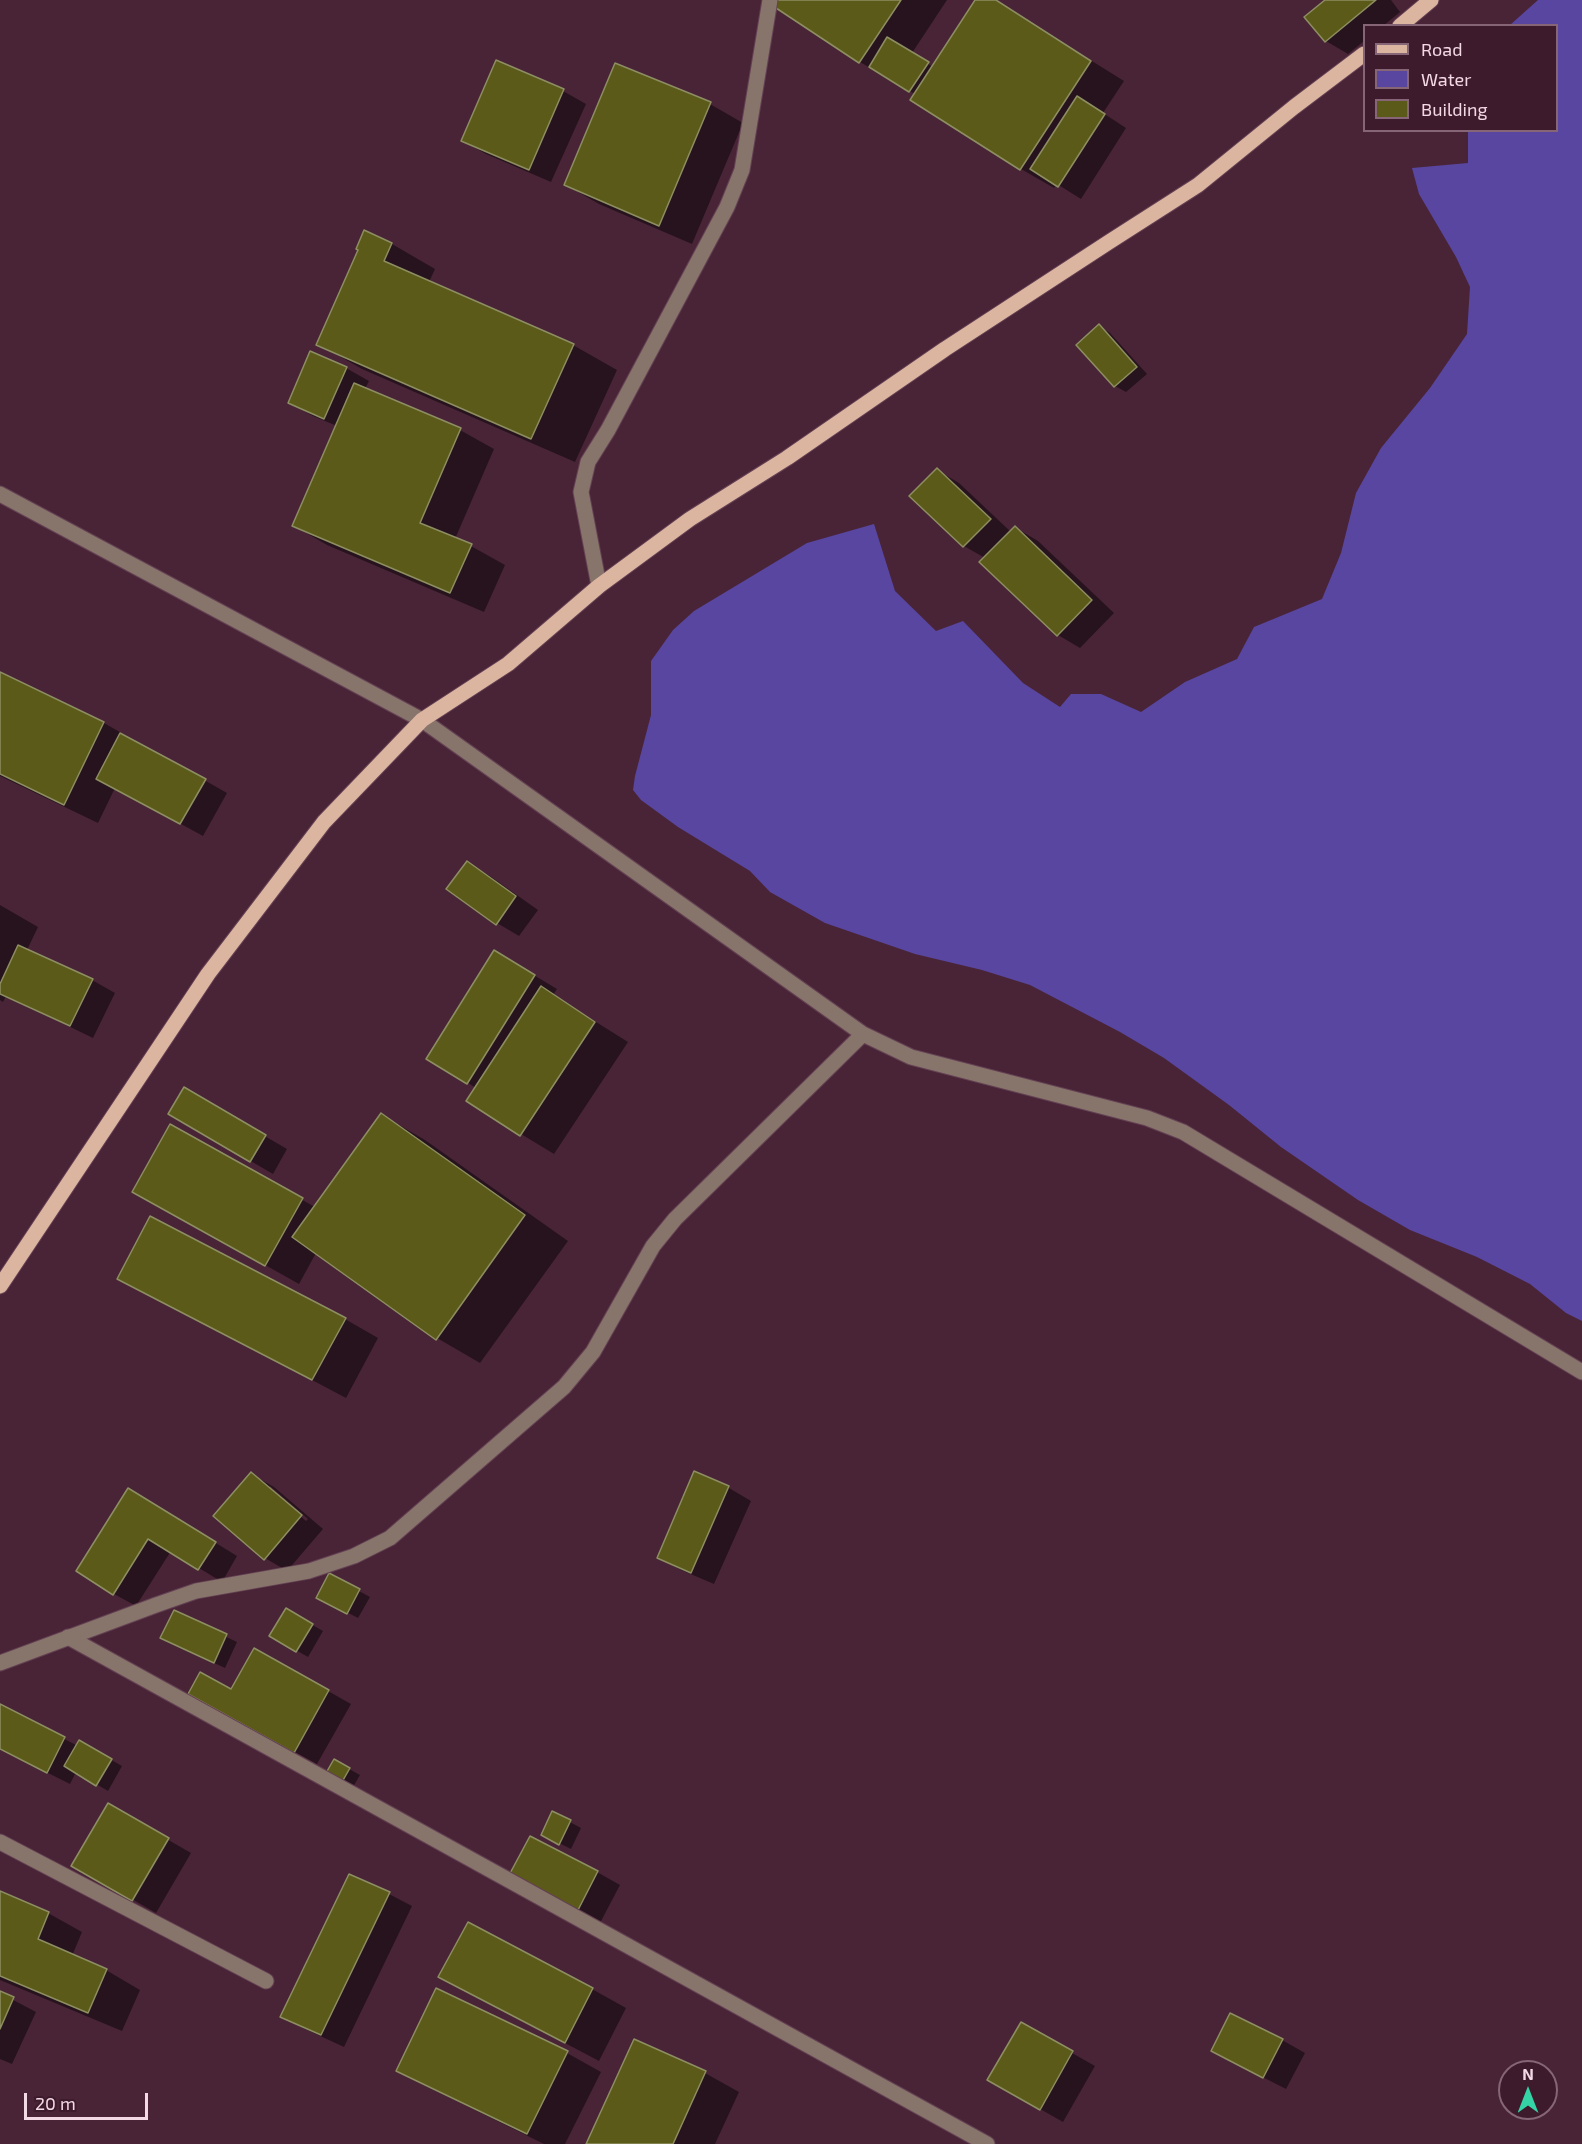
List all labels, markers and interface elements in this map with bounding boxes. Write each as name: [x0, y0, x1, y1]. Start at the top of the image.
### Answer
legend: [1363, 24, 1558, 132]
text: Road: [1421, 38, 1462, 60]
text: Water: [1421, 68, 1471, 90]
text: Building: [1421, 98, 1488, 120]
north arrow: [1498, 2060, 1558, 2120]
text: N: [1522, 2064, 1534, 2083]
scale bar: [27, 2081, 152, 2119]
text: 20 m: [35, 2092, 76, 2114]

